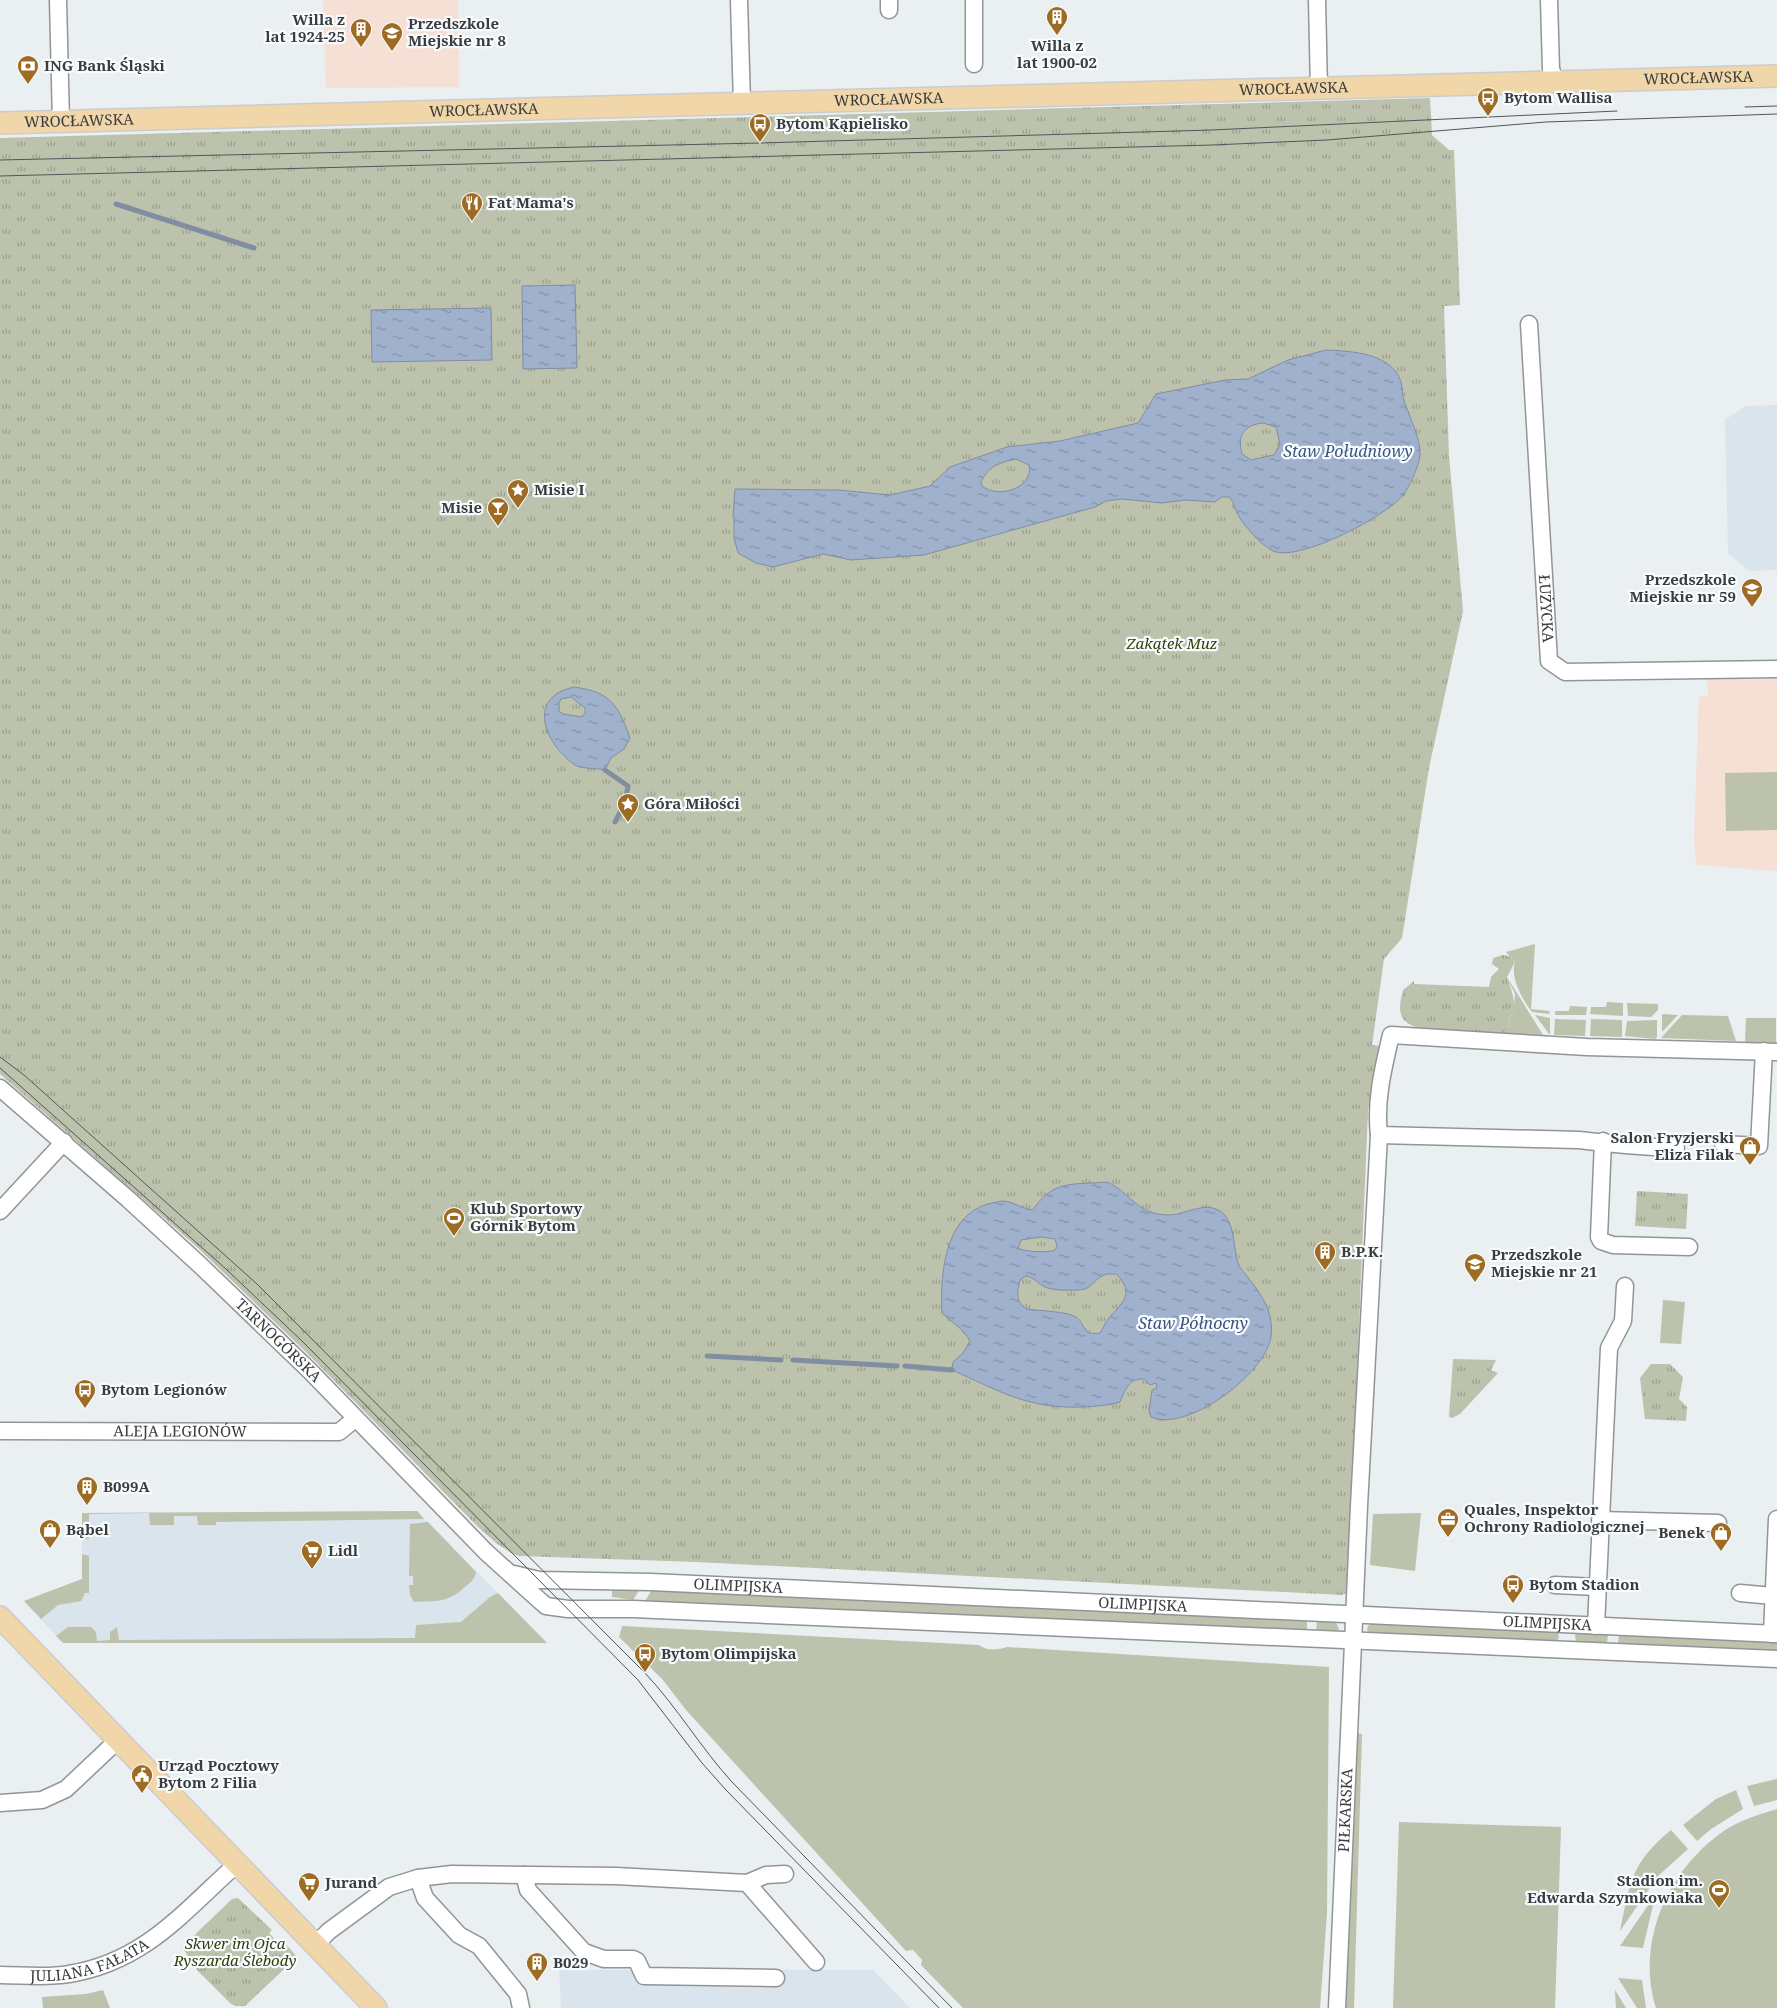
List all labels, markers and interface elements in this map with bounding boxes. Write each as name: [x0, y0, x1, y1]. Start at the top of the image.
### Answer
building icon: Willa z lat 1900-02: [1045, 5, 1069, 36]
place label: Willa z lat 1924-25: [265, 9, 345, 46]
place label: Przedszkole Miejskie nr 8: [408, 13, 506, 50]
building icon: Willa z lat 1924-25: [349, 17, 373, 48]
school or university icon: Przedszkole Miejskie nr 8: [380, 21, 404, 52]
place label: Willa z lat 1900-02: [1017, 35, 1097, 72]
bank icon: ING Bank Śląski: [16, 54, 40, 85]
place label: ING Bank Śląski: [44, 55, 166, 75]
street label: WROCŁAWSKA: [1643, 66, 1754, 89]
street label: WROCŁAWSKA: [1239, 76, 1349, 99]
bus stop icon: Bytom Wallisa: [1476, 86, 1500, 117]
street label: WROCŁAWSKA: [834, 87, 944, 110]
place label: Bytom Wallisa: [1504, 87, 1613, 107]
street label: WROCŁAWSKA: [429, 98, 539, 121]
street label: WROCŁAWSKA: [24, 108, 134, 131]
bus stop icon: Bytom Kąpielisko: [748, 112, 772, 143]
place label: Bytom Kąpielisko: [776, 113, 908, 133]
restaurant icon: Fat Mama's: [460, 191, 484, 222]
place label: Fat Mama's: [488, 192, 574, 212]
water label: Staw Południowy: [1283, 440, 1413, 462]
place icon: Misie I: [506, 478, 530, 509]
place label: Misie I: [534, 479, 585, 499]
bar icon: Misie: [486, 496, 510, 527]
place label: Misie: [441, 497, 482, 517]
place label: Przedszkole Miejskie nr 59: [1629, 569, 1736, 606]
street label: ŁUŻYCKA: [1535, 574, 1559, 644]
school or university icon: Przedszkole Miejskie nr 59: [1740, 577, 1764, 608]
park label: Zakątek Muz: [1125, 633, 1218, 653]
place icon: Góra Miłości: [616, 792, 640, 823]
place label: Góra Miłości: [644, 793, 740, 813]
place label: Salon Fryzjerski Eliza Filak: [1610, 1127, 1735, 1164]
shop icon: Salon Fryzjerski Eliza Filak: [1738, 1135, 1762, 1166]
place label: Klub Sportowy Górnik Bytom: [470, 1198, 582, 1235]
sports icon: Klub Sportowy Górnik Bytom: [442, 1206, 466, 1237]
building icon: B.P.K.: [1313, 1240, 1337, 1271]
place label: B.P.K.: [1341, 1241, 1383, 1261]
place label: Przedszkole Miejskie nr 21: [1491, 1244, 1598, 1281]
school or university icon: Przedszkole Miejskie nr 21: [1463, 1252, 1487, 1283]
street label: TARNOGÓRSKA: [232, 1294, 327, 1386]
water label: Staw Północny: [1138, 1312, 1248, 1334]
bus stop icon: Bytom Legionów: [73, 1378, 97, 1409]
place label: Bytom Legionów: [101, 1379, 227, 1399]
street label: ALEJA LEGIONÓW: [113, 1420, 247, 1441]
building icon: B099A: [75, 1475, 99, 1506]
place label: B099A: [103, 1476, 151, 1496]
place label: Quales, Inspektor Ochrony Radiologicznej: [1464, 1499, 1645, 1536]
office icon: Quales, Inspektor Ochrony Radiologicznej: [1436, 1507, 1460, 1538]
shop icon: Bąbel: [38, 1518, 62, 1549]
place label: Bąbel: [66, 1519, 109, 1539]
shop icon: Benek: [1709, 1521, 1733, 1552]
place label: Benek: [1658, 1522, 1705, 1542]
supermarket icon: Lidl: [300, 1539, 324, 1570]
place label: Lidl: [328, 1540, 359, 1560]
street label: OLIMPIJSKA: [693, 1573, 784, 1597]
bus stop icon: Bytom Stadion: [1501, 1573, 1525, 1604]
place label: Bytom Stadion: [1529, 1574, 1639, 1594]
street label: OLIMPIJSKA: [1098, 1592, 1188, 1616]
street label: OLIMPIJSKA: [1502, 1610, 1593, 1634]
bus stop icon: Bytom Olimpijska: [633, 1642, 657, 1673]
place label: Bytom Olimpijska: [661, 1643, 797, 1663]
place label: Urząd Pocztowy Bytom 2 Filia: [158, 1755, 279, 1792]
public building icon: Urząd Pocztowy Bytom 2 Filia: [130, 1763, 154, 1794]
street label: PIŁKARSKA: [1333, 1767, 1357, 1853]
place label: Stadion im. Edwarda Szymkowiaka: [1527, 1870, 1703, 1907]
supermarket icon: Jurand: [297, 1871, 321, 1902]
place label: Jurand: [324, 1872, 377, 1892]
sports icon: Stadion im. Edwarda Szymkowiaka: [1707, 1878, 1731, 1909]
street label: JULIANA FAŁATA: [29, 1933, 152, 1985]
park label: Skwer im Ojca Ryszarda Ślebody: [173, 1933, 296, 1970]
building icon: B029: [525, 1951, 549, 1982]
place label: B029: [553, 1952, 589, 1972]

